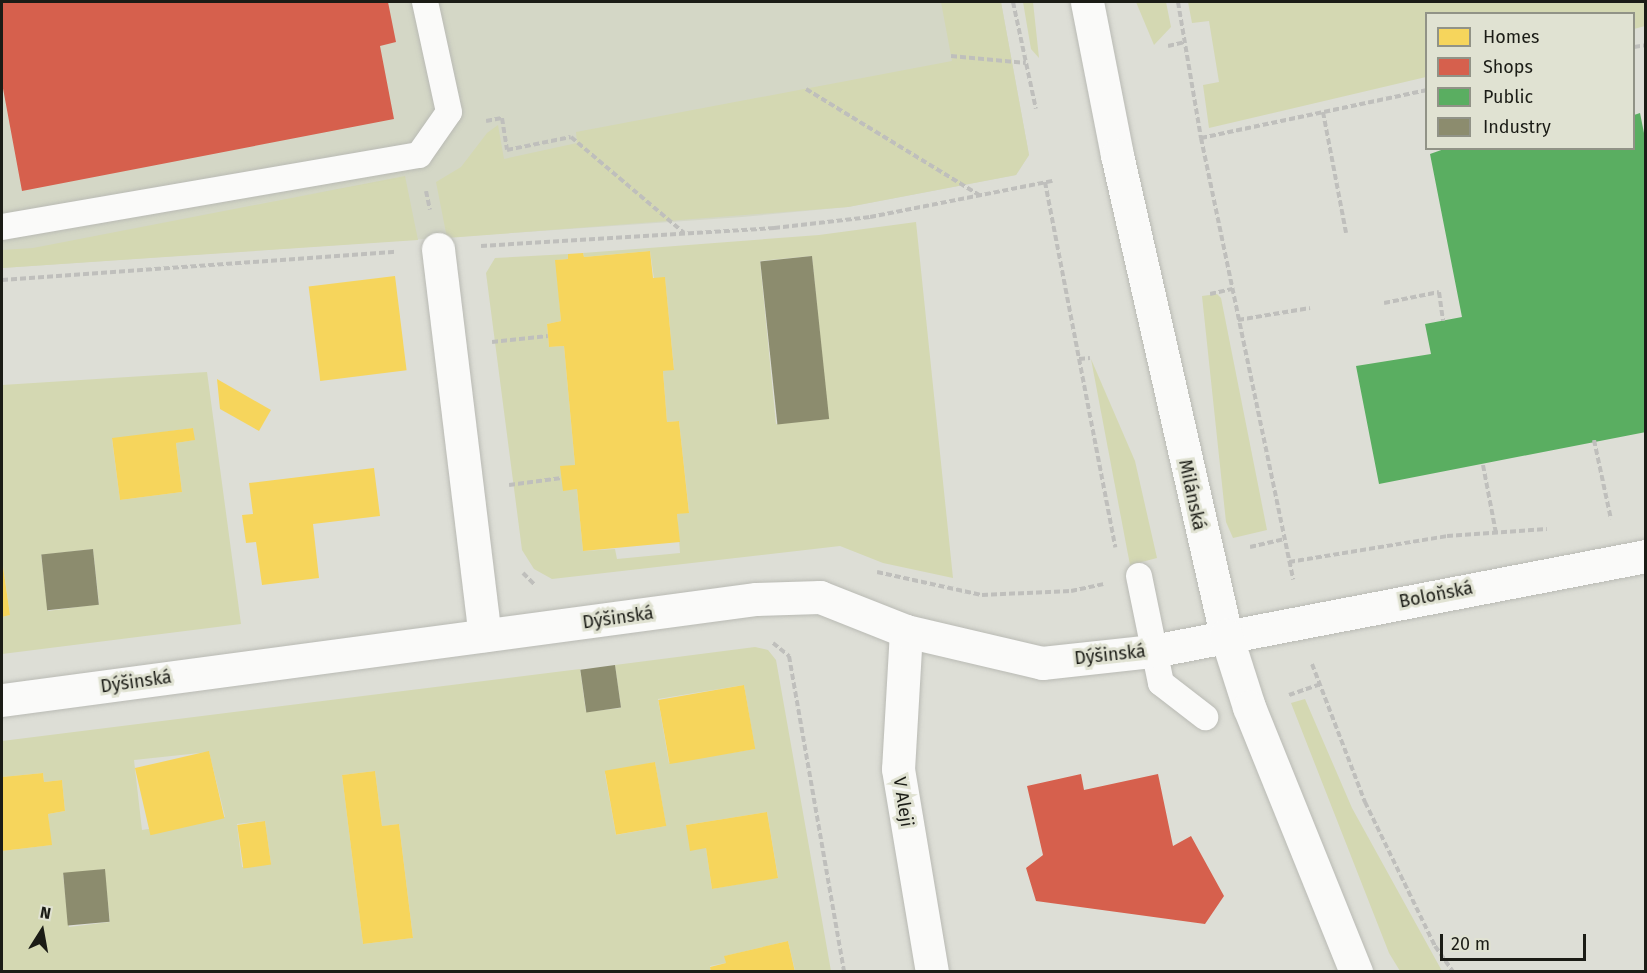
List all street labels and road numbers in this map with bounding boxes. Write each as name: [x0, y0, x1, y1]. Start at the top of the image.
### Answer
street label: Milánská: [1174, 458, 1210, 532]
street label: Boloňská: [1397, 577, 1475, 613]
street label: Dýšinská: [581, 602, 655, 634]
street label: Dýšinská: [1073, 641, 1147, 669]
street label: Dýšinská: [99, 666, 173, 698]
street label: V Aleji: [888, 776, 918, 828]

